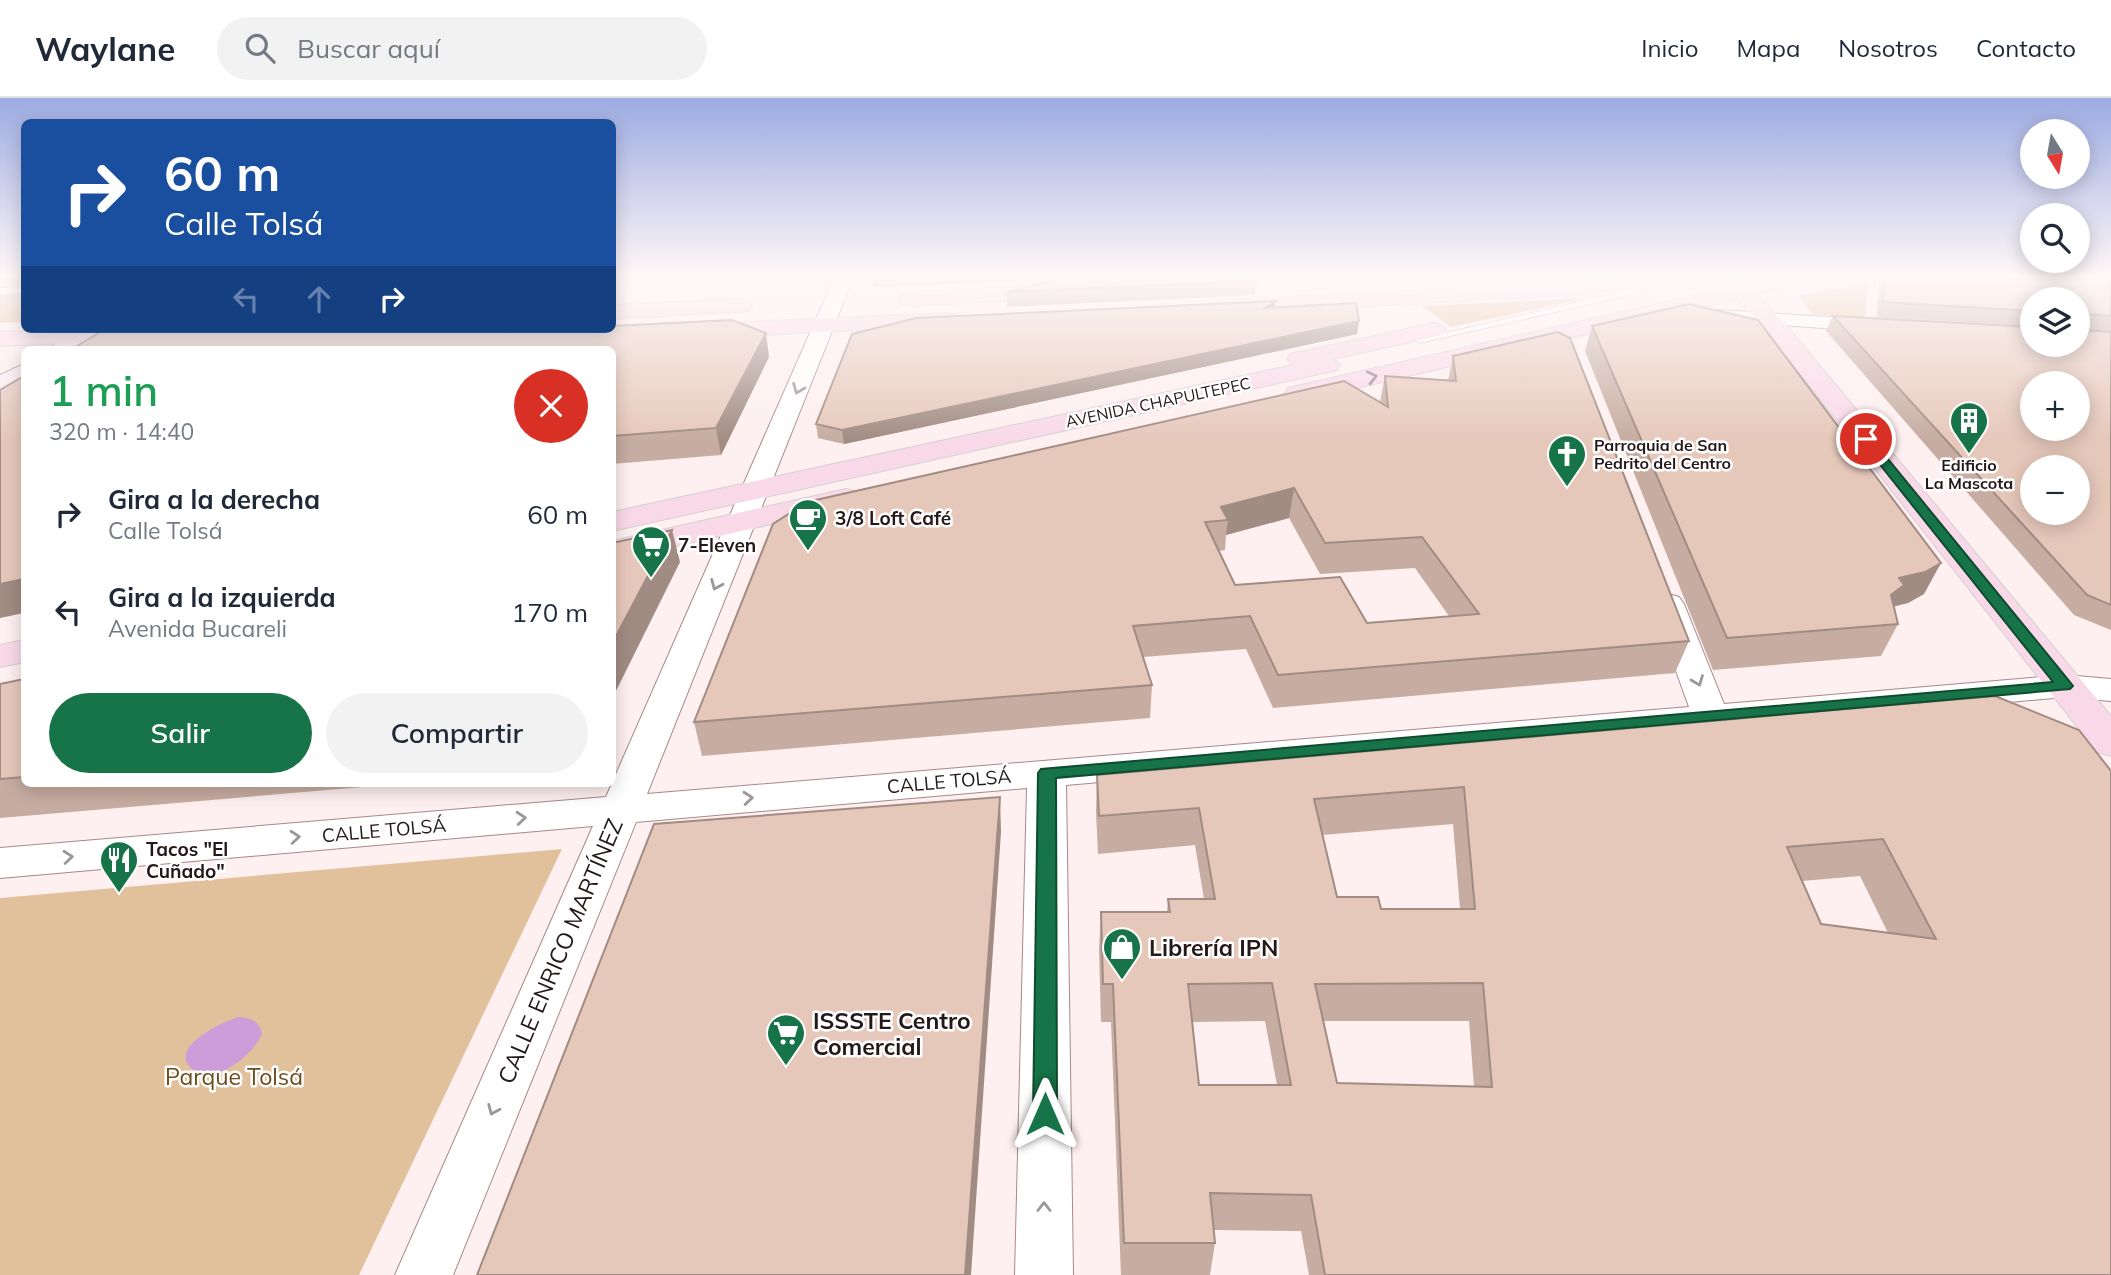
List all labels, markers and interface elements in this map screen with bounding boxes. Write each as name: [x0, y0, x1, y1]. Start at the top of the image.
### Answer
search box: [217, 17, 707, 80]
text: Waylane: [35, 28, 175, 69]
icon: search: [241, 29, 279, 67]
text: Buscar aquí: [297, 32, 440, 65]
text: Inicio: [1641, 33, 1698, 63]
text: Mapa: [1736, 33, 1800, 63]
text: Nosotros: [1838, 33, 1938, 63]
text: Contacto: [1976, 33, 2076, 63]
north arrow: [2020, 119, 2090, 189]
map controls: [2020, 119, 2090, 525]
text: 60 m: [164, 142, 280, 203]
icon: right: [49, 147, 140, 238]
text: Calle Tolsá: [164, 203, 323, 243]
button: search: [2020, 203, 2090, 273]
icon: left: [227, 280, 265, 318]
icon: ahead: [300, 280, 338, 318]
icon: right: [373, 280, 411, 318]
button: layers: [2020, 287, 2090, 357]
text: 1 min: [49, 364, 158, 417]
button: close: [514, 369, 588, 443]
one-way arrow: [1365, 371, 1377, 386]
button: +: [2020, 371, 2090, 441]
street label: AVENIDA CHAPULTEPEC: [1064, 373, 1252, 431]
one-way arrow: [792, 382, 806, 394]
building icon: Edificio La Mascota: [1948, 400, 1990, 455]
pin: [1836, 409, 1896, 469]
text: 320 m · 14:40: [49, 417, 194, 446]
icon: arrive: [1847, 420, 1885, 458]
church icon: Parroquia de San Pedrito del Centro: [1546, 433, 1588, 488]
place label: Parroquia de San Pedrito del Centro: [1594, 435, 1731, 473]
place label: Edificio La Mascota: [1925, 455, 2013, 493]
button: −: [2020, 455, 2090, 525]
text: Gira a la derecha: [108, 483, 320, 516]
icon: right: [49, 495, 87, 533]
cafe icon: 3/8 Loft Café: [787, 497, 829, 552]
text: 60 m: [527, 498, 588, 531]
place label: 3/8 Loft Café: [835, 506, 951, 530]
text: Calle Tolsá: [108, 516, 223, 545]
supermarket icon: 7-Eleven: [630, 524, 672, 579]
place label: 7-Eleven: [678, 533, 756, 557]
one-way arrow: [710, 578, 724, 590]
text: Gira a la izquierda: [108, 581, 336, 614]
icon: left: [49, 593, 87, 631]
text: 170 m: [512, 596, 588, 629]
text: Avenida Bucareli: [108, 614, 287, 643]
one-way arrow: [1689, 675, 1703, 687]
button: Salir: [49, 693, 312, 773]
button: Compartir: [326, 693, 588, 773]
street label: CALLE TOLSÁ: [886, 764, 1012, 798]
one-way arrow: [743, 791, 754, 806]
one-way arrow: [516, 811, 527, 826]
street label: CALLE TOLSÁ: [321, 813, 447, 847]
street label: CALLE ENRICO MARTÍNEZ: [491, 814, 629, 1088]
one-way arrow: [289, 830, 300, 845]
place label: Tacos "El Cuñado": [146, 837, 228, 883]
restaurant icon: Tacos "El Cuñado": [98, 839, 140, 894]
one-way arrow: [63, 850, 74, 865]
shop icon: Librería IPN: [1101, 926, 1143, 981]
place label: Librería IPN: [1149, 933, 1278, 962]
place label: ISSSTE Centro Comercial: [813, 1006, 971, 1061]
supermarket icon: ISSSTE Centro Comercial: [765, 1012, 807, 1067]
park label: Parque Tolsá: [165, 1062, 303, 1091]
position arrow: [1008, 1077, 1082, 1151]
one-way arrow: [487, 1103, 501, 1115]
one-way arrow: [1037, 1201, 1052, 1212]

